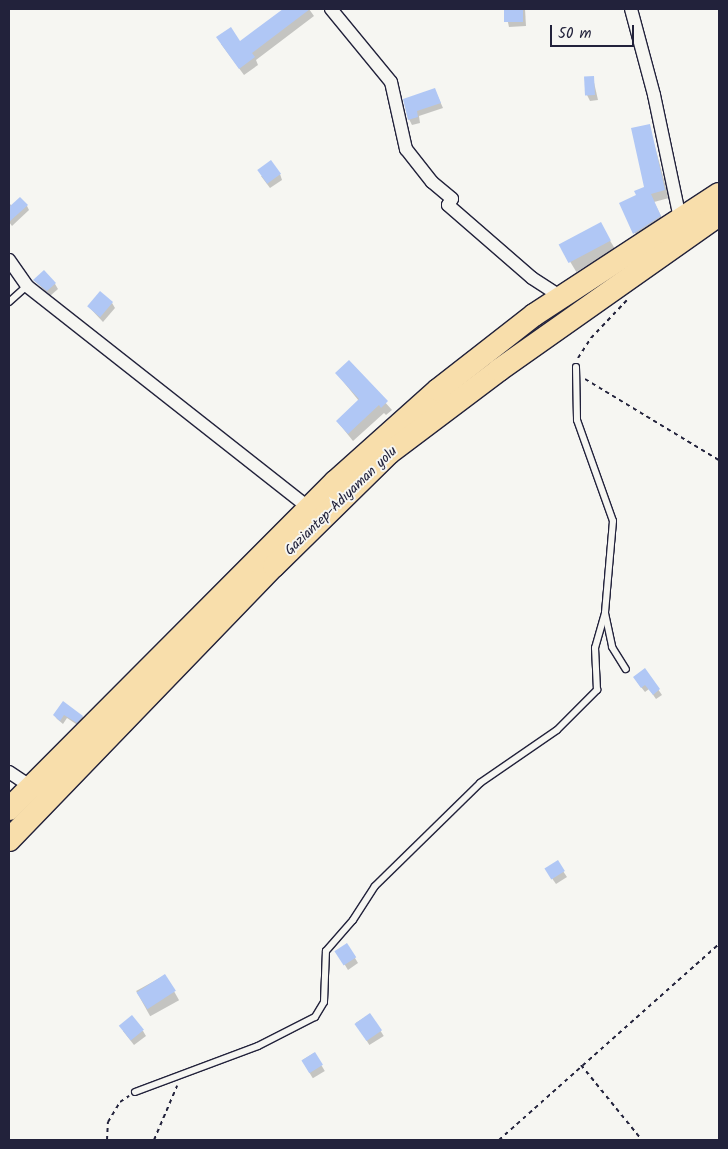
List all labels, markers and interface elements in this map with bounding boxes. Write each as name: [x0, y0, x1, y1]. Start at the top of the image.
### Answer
scale bar: [553, 15, 637, 47]
text: 50 m: [558, 22, 592, 46]
street label: Gaziantep-Adıyaman yolu: [281, 443, 401, 559]

